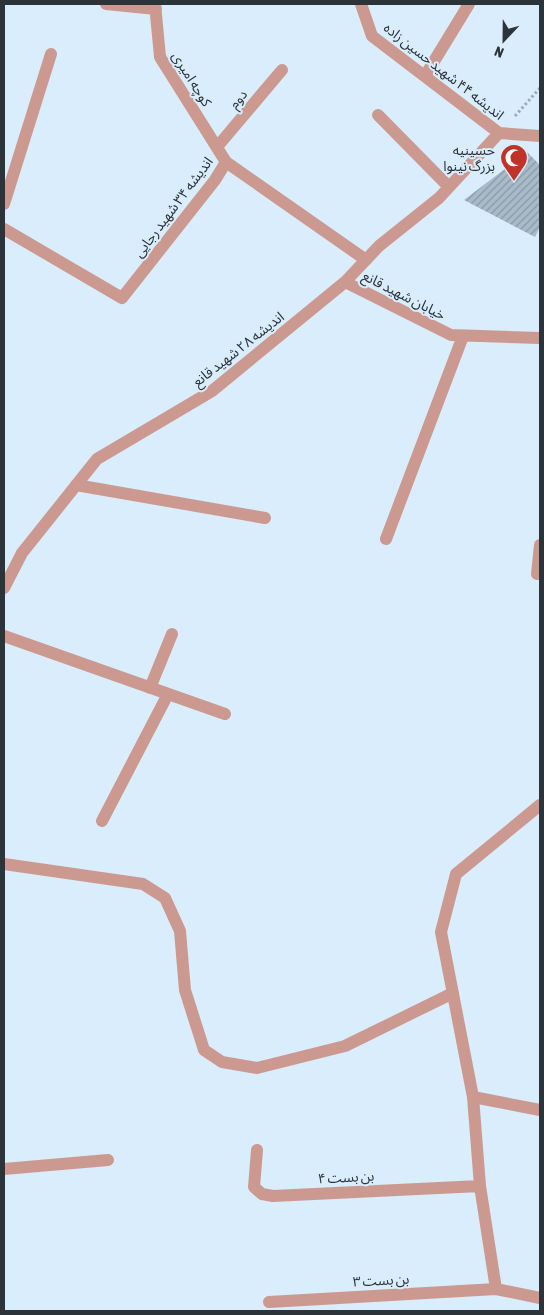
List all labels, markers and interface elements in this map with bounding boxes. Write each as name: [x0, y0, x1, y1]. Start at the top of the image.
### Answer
north arrow: [479, 15, 529, 65]
street label: اندیشه ۴۴ شهید حسین زاده: [380, 19, 507, 124]
text: N: [492, 43, 506, 61]
street label: کوچه امیری: [167, 49, 215, 111]
street label: دوم: [226, 86, 253, 114]
place label: حسینیه بزرگ نینوا: [443, 142, 495, 175]
mosque icon: حسینیه بزرگ نینوا: [499, 143, 529, 182]
street label: اندیشه ۳۴ شهید رجایی: [130, 154, 217, 261]
street label: خیابان شهید قانع: [358, 267, 448, 325]
street label: اندیشه ۲۸ شهید قانع: [189, 308, 289, 392]
street label: بن بست ۴: [317, 1168, 375, 1187]
street label: بن بست ۳: [352, 1271, 410, 1290]

